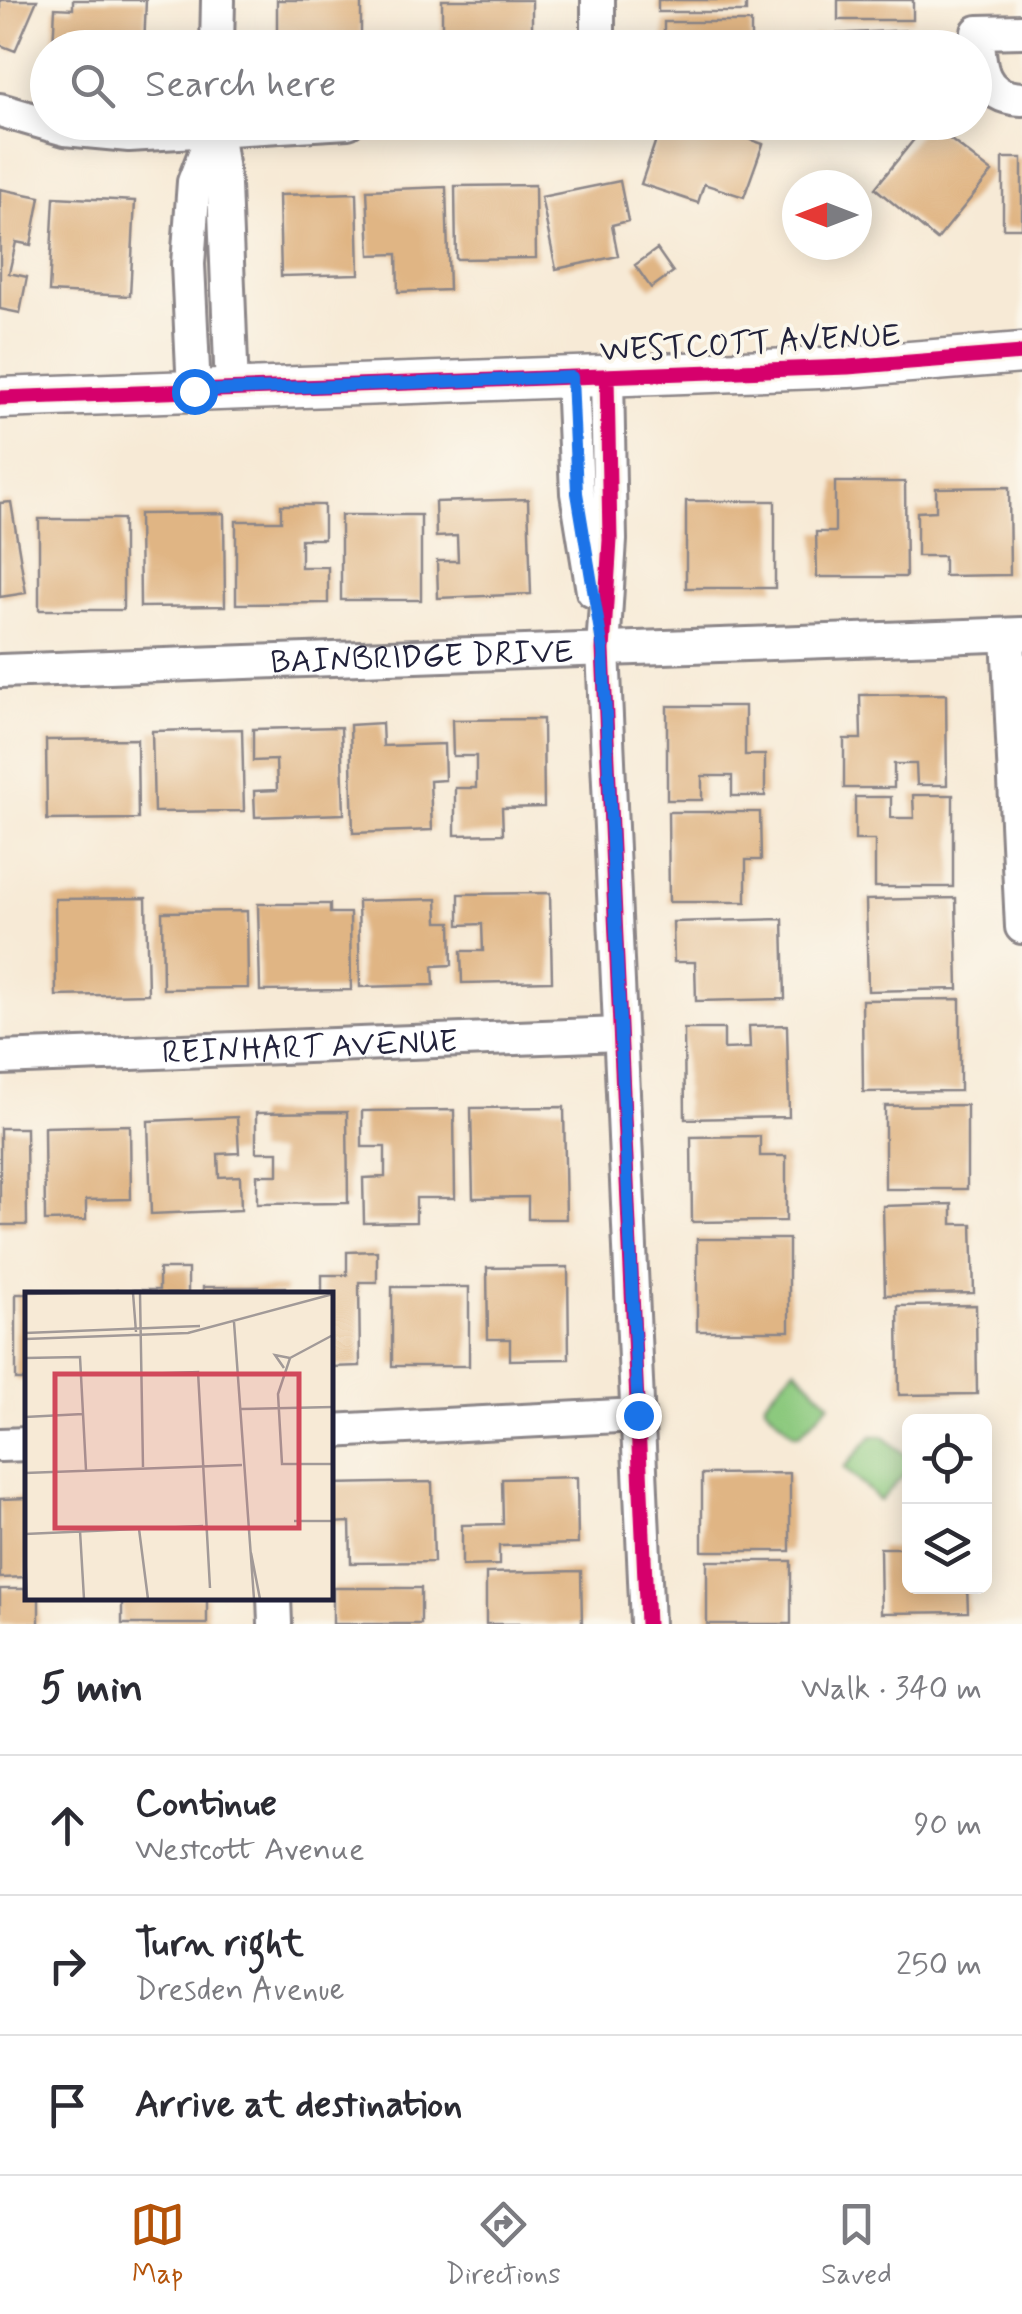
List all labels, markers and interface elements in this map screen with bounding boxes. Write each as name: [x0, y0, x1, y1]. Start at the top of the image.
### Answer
search box: [30, 30, 992, 140]
icon: search: [65, 58, 120, 113]
text: Search here: [145, 61, 336, 110]
north arrow: [782, 170, 872, 260]
street label: WESTCOTT AVENUE: [599, 315, 901, 373]
route start: [172, 369, 218, 415]
street label: BAINBRIDGE DRIVE: [270, 631, 574, 684]
street label: REINHART AVENUE: [161, 1021, 458, 1075]
inset map: [25, 1292, 332, 1599]
route end: [616, 1393, 662, 1439]
map controls: [902, 1414, 992, 1594]
button: locate: [902, 1414, 992, 1504]
button: layers: [902, 1504, 992, 1594]
text: 5 min: [40, 1662, 143, 1717]
text: Walk · 340 m: [801, 1668, 982, 1710]
text: Continue: [135, 1780, 277, 1829]
icon: ahead: [40, 1798, 95, 1853]
text: 90 m: [914, 1804, 982, 1846]
text: Westcott Avenue: [135, 1829, 364, 1871]
text: Turn right: [135, 1920, 304, 1969]
icon: right: [40, 1938, 95, 1993]
text: 250 m: [896, 1944, 982, 1986]
text: Dresden Avenue: [135, 1969, 345, 2011]
icon: arrive: [40, 2078, 95, 2133]
text: Arrive at destination: [135, 2081, 462, 2130]
tab: Map: [130, 2197, 185, 2294]
tab: Directions: [446, 2197, 561, 2294]
tab: Saved: [821, 2197, 892, 2294]

